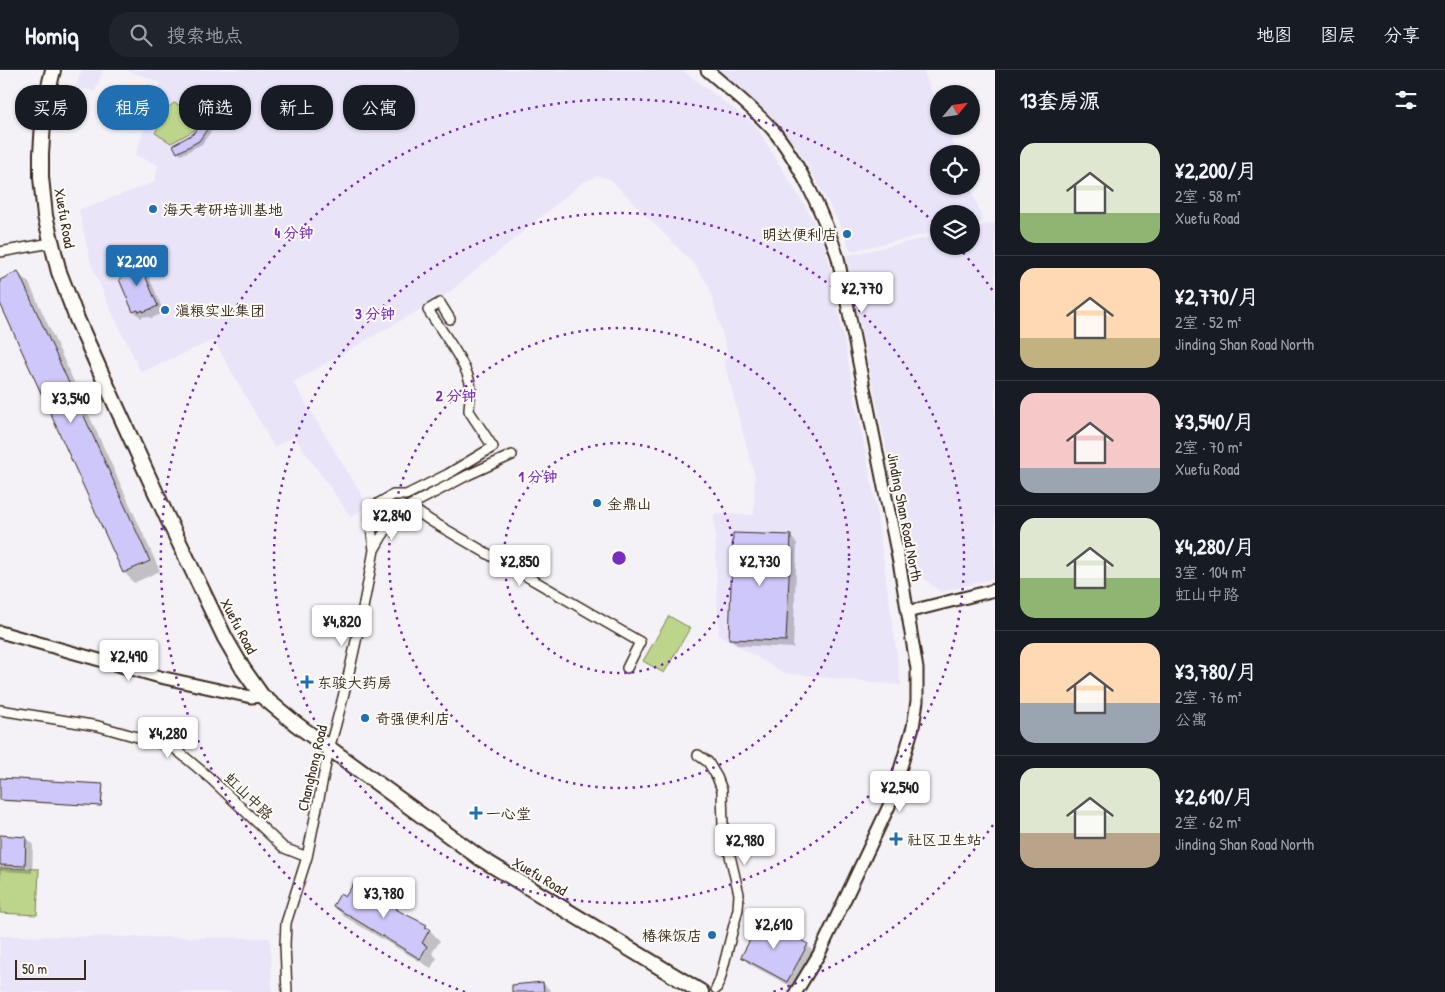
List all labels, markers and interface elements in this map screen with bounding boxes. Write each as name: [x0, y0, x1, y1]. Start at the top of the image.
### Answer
search box: [109, 12, 459, 57]
text: Homiq: [25, 19, 79, 51]
icon: search: [127, 21, 155, 49]
text: 搜索地点: [167, 22, 243, 48]
text: 地图: [1256, 22, 1292, 47]
text: 图层: [1320, 22, 1356, 47]
text: 分享: [1384, 22, 1420, 47]
chip: 买房: [15, 85, 87, 130]
chip: 租房: [97, 85, 169, 130]
chip: 筛选: [179, 85, 251, 130]
chip: 新上: [261, 85, 333, 130]
chip: 公寓: [343, 85, 415, 130]
north arrow: [930, 85, 980, 135]
map controls: [930, 85, 980, 255]
text: 13套房源: [1020, 86, 1100, 115]
icon: filters: [1392, 86, 1420, 114]
button: locate: [930, 145, 980, 195]
text: ¥2,200/月: [1175, 156, 1257, 185]
icon: home: [1060, 163, 1120, 223]
text: 2室 · 58 m²: [1175, 185, 1241, 207]
street label: Xuefu Road: [49, 186, 81, 250]
place label: 海天考研培训基地: [163, 199, 283, 220]
marker: 海天考研培训基地: [147, 203, 159, 215]
button: layers: [930, 205, 980, 255]
text: Xuefu Road: [1175, 207, 1239, 229]
text: 4 分钟: [274, 222, 314, 243]
place label: 明达便利店: [762, 224, 837, 245]
marker: 明达便利店: [841, 228, 853, 240]
pin: ¥2,200: [96, 244, 178, 287]
text: ¥2,200: [117, 250, 157, 272]
pin: ¥2,770: [821, 272, 903, 314]
text: ¥2,770: [841, 277, 883, 299]
text: ¥2,770/月: [1175, 282, 1259, 311]
icon: home: [1060, 288, 1120, 348]
place label: 滇粮实业集团: [175, 300, 265, 321]
text: 3 分钟: [355, 303, 395, 324]
marker: 滇粮实业集团: [159, 304, 171, 316]
text: 2室 · 52 m²: [1175, 311, 1242, 333]
text: Jinding Shan Road North: [1175, 333, 1314, 355]
pin: ¥3,540: [30, 382, 112, 424]
text: 2 分钟: [436, 385, 476, 406]
text: ¥3,540: [52, 387, 90, 409]
text: ¥3,540/月: [1175, 407, 1254, 436]
icon: home: [1060, 413, 1120, 473]
text: 2室 · 70 m²: [1175, 436, 1242, 458]
street label: Jinding Shan Road North: [882, 451, 928, 583]
text: Xuefu Road: [1175, 458, 1239, 480]
text: 1 分钟: [519, 466, 557, 487]
place label: 金鼎山: [607, 493, 652, 514]
marker: 金鼎山: [591, 497, 603, 509]
pin: ¥2,840: [351, 498, 433, 541]
text: ¥2,840: [373, 504, 411, 526]
text: ¥4,280/月: [1175, 532, 1255, 561]
icon: home: [1060, 538, 1120, 598]
pin: ¥2,850: [479, 544, 561, 587]
pin: ¥2,730: [719, 544, 801, 587]
centre of rings: [610, 549, 628, 567]
text: ¥2,850: [500, 550, 540, 572]
text: ¥2,730: [740, 550, 780, 572]
text: 3室 · 104 m²: [1175, 561, 1246, 583]
text: 虹山中路: [1175, 583, 1239, 605]
street label: Xuefu Road: [216, 594, 263, 658]
pin: ¥4,820: [301, 604, 383, 647]
text: ¥4,820: [323, 610, 361, 632]
pin: ¥2,490: [88, 640, 170, 682]
text: ¥2,490: [110, 645, 148, 667]
text: ¥3,780/月: [1175, 657, 1257, 686]
icon: home: [1060, 663, 1120, 723]
place label: 东骏大药房: [317, 672, 392, 693]
marker: 东骏大药房: [301, 676, 313, 688]
text: 2室 · 76 m²: [1175, 686, 1242, 708]
place label: 奇强便利店: [375, 708, 450, 729]
text: 公寓: [1175, 708, 1207, 730]
marker: 奇强便利店: [359, 712, 371, 724]
pin: ¥4,280: [127, 716, 209, 759]
text: ¥4,280: [149, 722, 187, 744]
street label: Changhong Road: [292, 723, 332, 813]
street label: 虹山中路: [220, 768, 278, 824]
pin: ¥2,540: [859, 770, 941, 813]
text: ¥2,540: [881, 776, 919, 798]
text: ¥2,610/月: [1175, 782, 1254, 811]
icon: home: [1060, 788, 1120, 848]
place label: 一心堂: [486, 803, 531, 824]
marker: 一心堂: [470, 807, 482, 819]
text: 2室 · 62 m²: [1175, 811, 1241, 833]
pin: ¥2,980: [704, 824, 786, 866]
text: ¥2,980: [726, 829, 764, 851]
place label: 社区卫生站: [907, 829, 982, 850]
marker: 社区卫生站: [889, 832, 903, 846]
text: Jinding Shan Road North: [1175, 833, 1314, 855]
street label: Xuefu Road: [509, 851, 571, 901]
pin: ¥3,780: [343, 876, 425, 919]
text: ¥3,780: [364, 882, 404, 904]
pin: ¥2,610: [733, 908, 815, 950]
text: ¥2,610: [755, 913, 793, 935]
place label: 椿徕饭店: [642, 925, 702, 946]
marker: 椿徕饭店: [706, 929, 718, 941]
scale bar: [15, 957, 86, 980]
text: 50 m: [22, 959, 47, 978]

